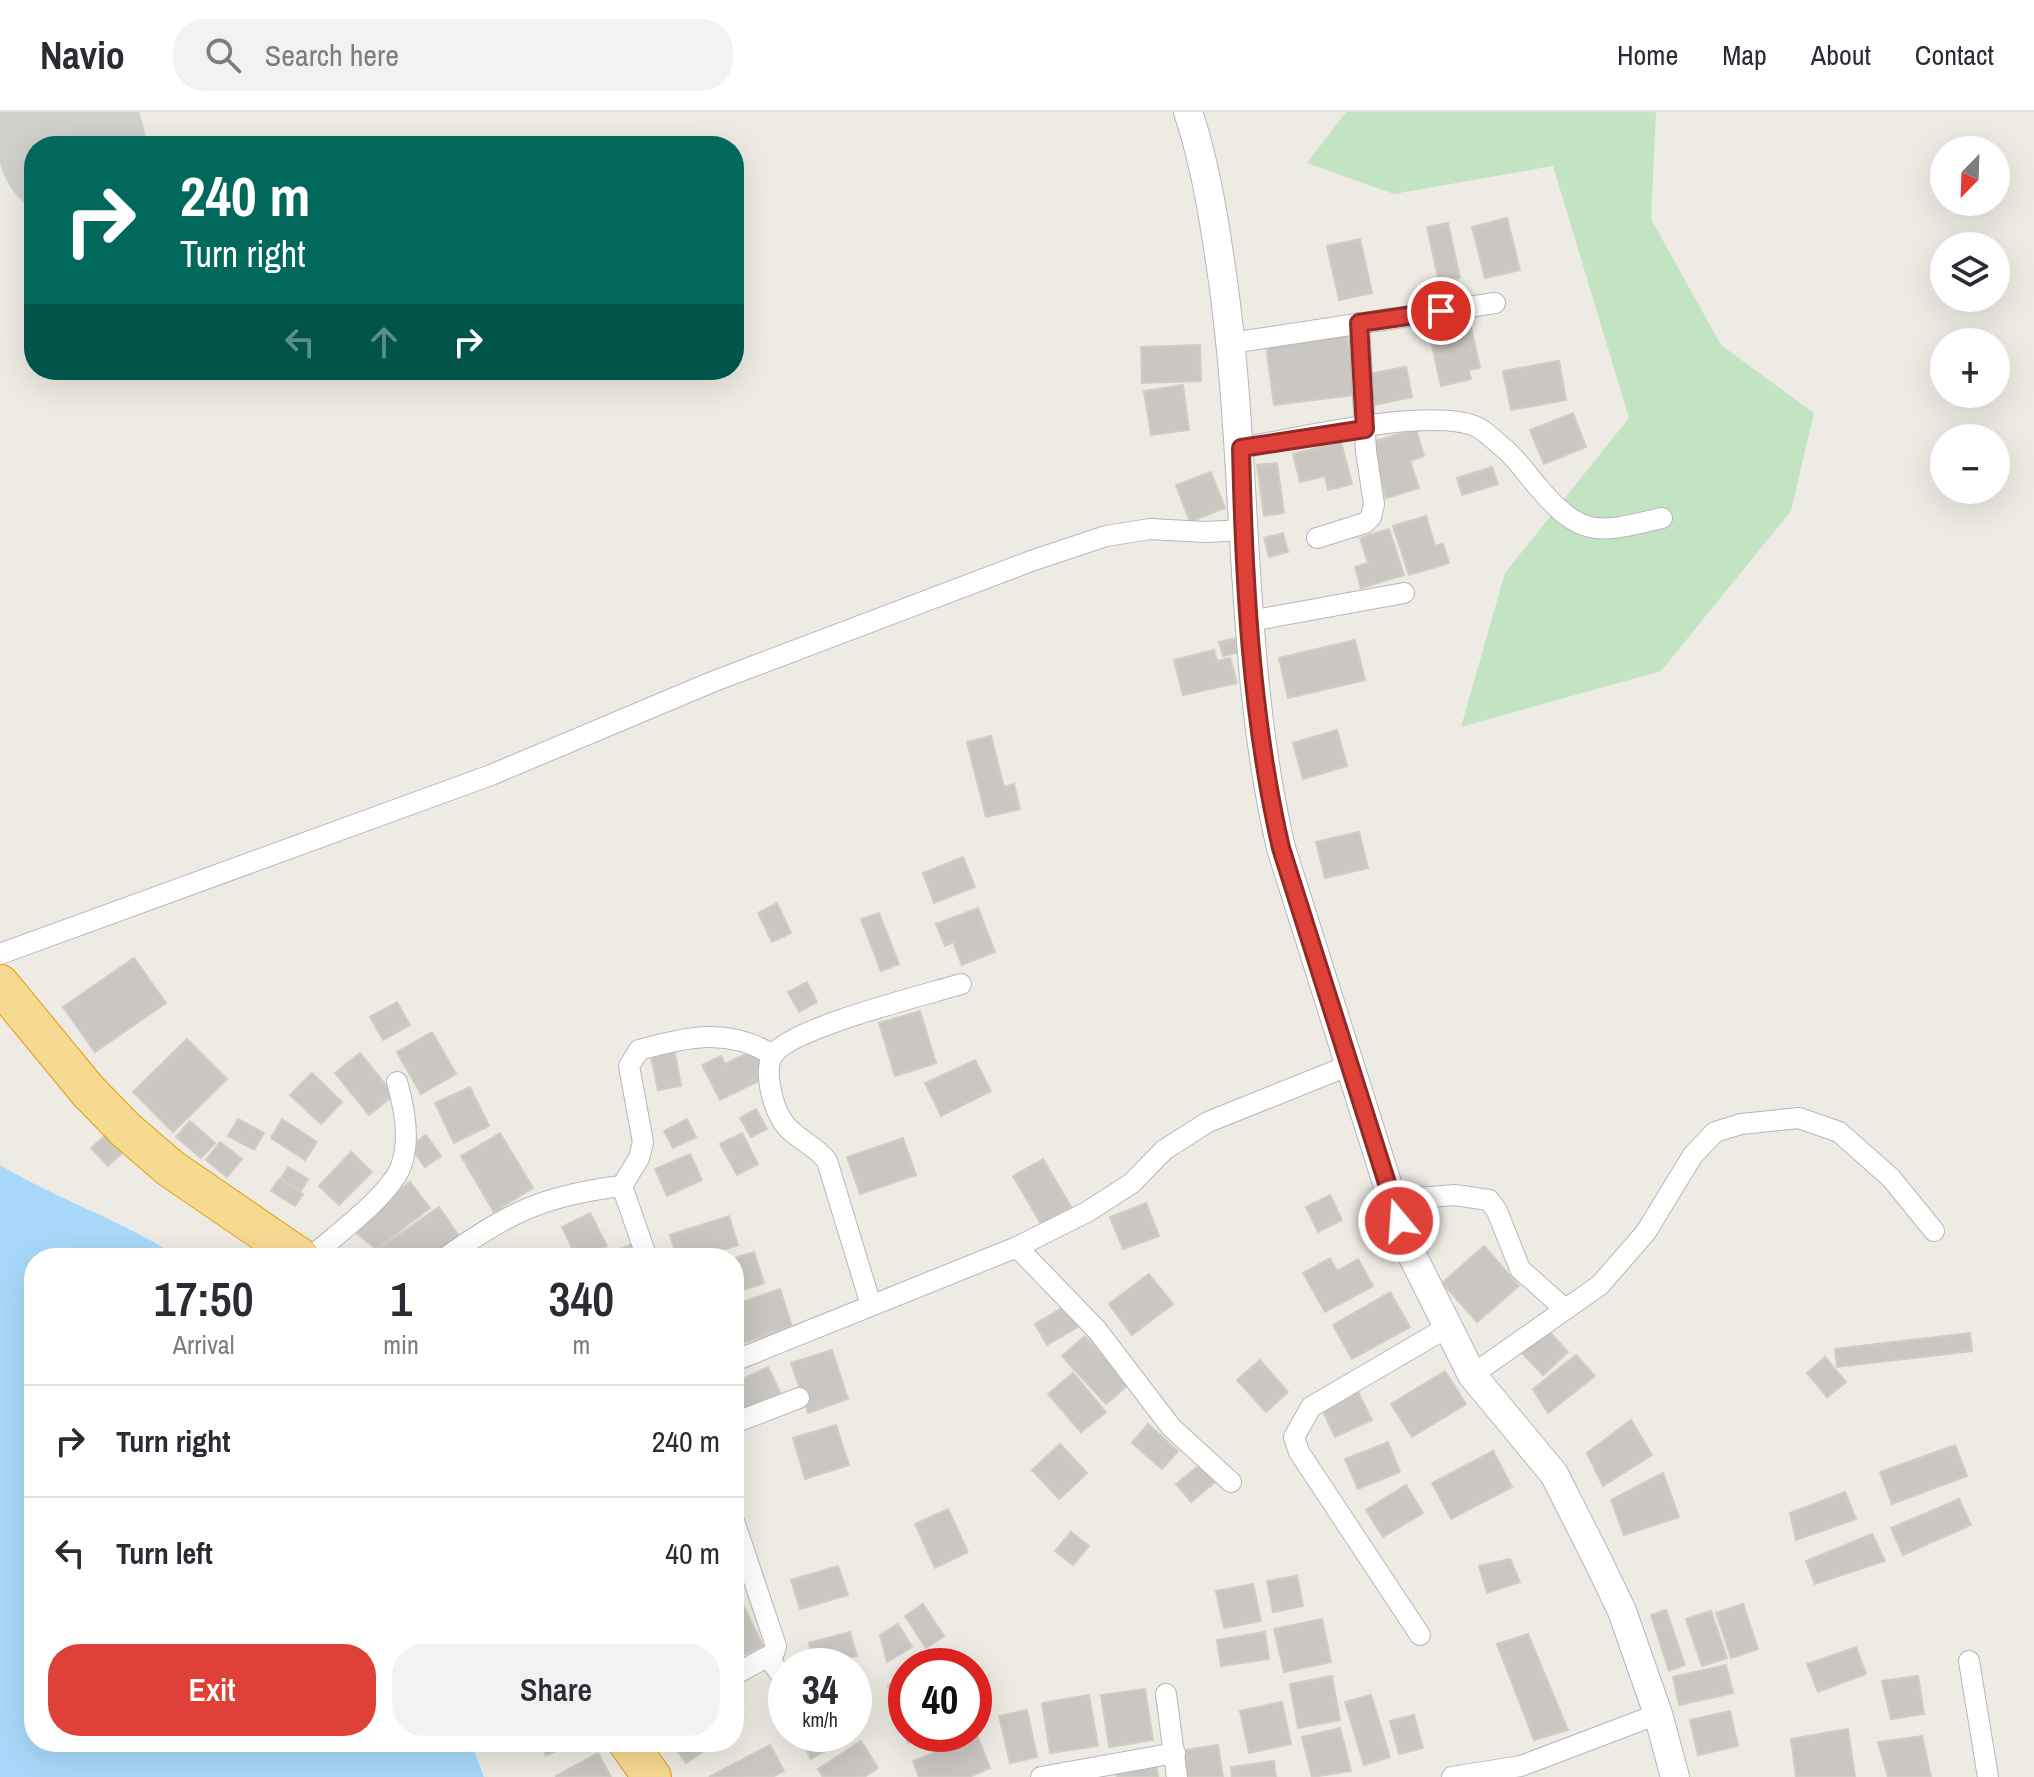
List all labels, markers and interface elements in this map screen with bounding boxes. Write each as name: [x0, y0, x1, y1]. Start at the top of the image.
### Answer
search box: [173, 19, 733, 91]
text: Navio: [40, 30, 125, 81]
icon: search: [201, 33, 245, 77]
text: Search here: [265, 35, 399, 75]
text: Home: [1617, 36, 1678, 74]
text: Map: [1722, 36, 1767, 74]
text: About: [1811, 36, 1871, 74]
text: Contact: [1915, 36, 1994, 74]
north arrow: [1930, 136, 2010, 216]
map controls: [1930, 136, 2010, 504]
text: 240 m: [180, 158, 310, 233]
icon: right: [48, 168, 152, 272]
text: Turn right: [180, 230, 305, 278]
button: layers: [1930, 232, 2010, 312]
pin: [1407, 277, 1475, 345]
icon: arrive: [1419, 289, 1463, 333]
icon: left: [278, 320, 322, 364]
icon: ahead: [362, 320, 406, 364]
icon: right: [446, 320, 490, 364]
button: +: [1930, 328, 2010, 408]
button: −: [1930, 424, 2010, 504]
position arrow: [1357, 1179, 1441, 1263]
text: 17:50: [154, 1266, 254, 1331]
text: 1: [390, 1266, 412, 1331]
text: 340: [549, 1266, 614, 1331]
text: Arrival: [173, 1327, 234, 1362]
text: min: [383, 1327, 419, 1362]
text: m: [573, 1327, 590, 1362]
icon: right: [48, 1419, 92, 1463]
text: Turn right: [116, 1421, 230, 1461]
text: 240 m: [652, 1421, 720, 1461]
icon: left: [48, 1531, 92, 1575]
text: Turn left: [116, 1533, 213, 1573]
text: 40 m: [665, 1533, 720, 1573]
button: Exit: [48, 1644, 376, 1736]
button: Share: [392, 1644, 720, 1736]
speed limit sign: 40: [888, 1648, 992, 1752]
text: 34: [802, 1663, 838, 1716]
text: km/h: [802, 1706, 838, 1733]

